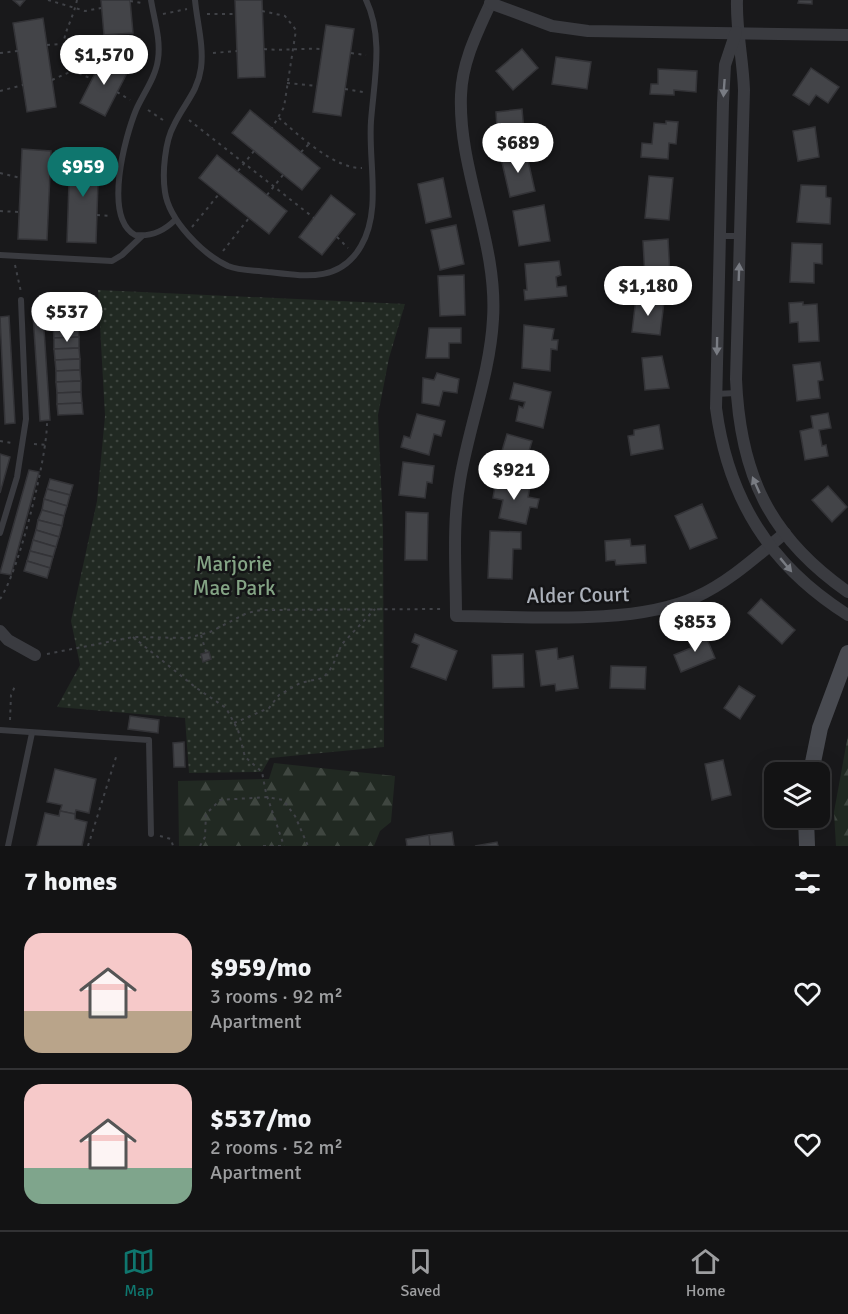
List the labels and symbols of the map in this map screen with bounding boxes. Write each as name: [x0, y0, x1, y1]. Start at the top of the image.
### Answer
pin: $1,570: [55, 35, 153, 86]
one-way arrow: [719, 79, 728, 98]
pin: $689: [482, 123, 554, 174]
pin: $959: [47, 147, 119, 198]
one-way arrow: [734, 263, 744, 282]
pin: $1,180: [599, 266, 697, 317]
pin: $537: [31, 292, 103, 343]
one-way arrow: [712, 337, 722, 356]
pin: $921: [478, 450, 550, 501]
one-way arrow: [752, 477, 761, 494]
park label: Marjorie Mae Park: [192, 551, 276, 601]
one-way arrow: [780, 557, 793, 573]
street label: Alder Court: [526, 581, 630, 609]
pin: $853: [659, 602, 731, 653]

